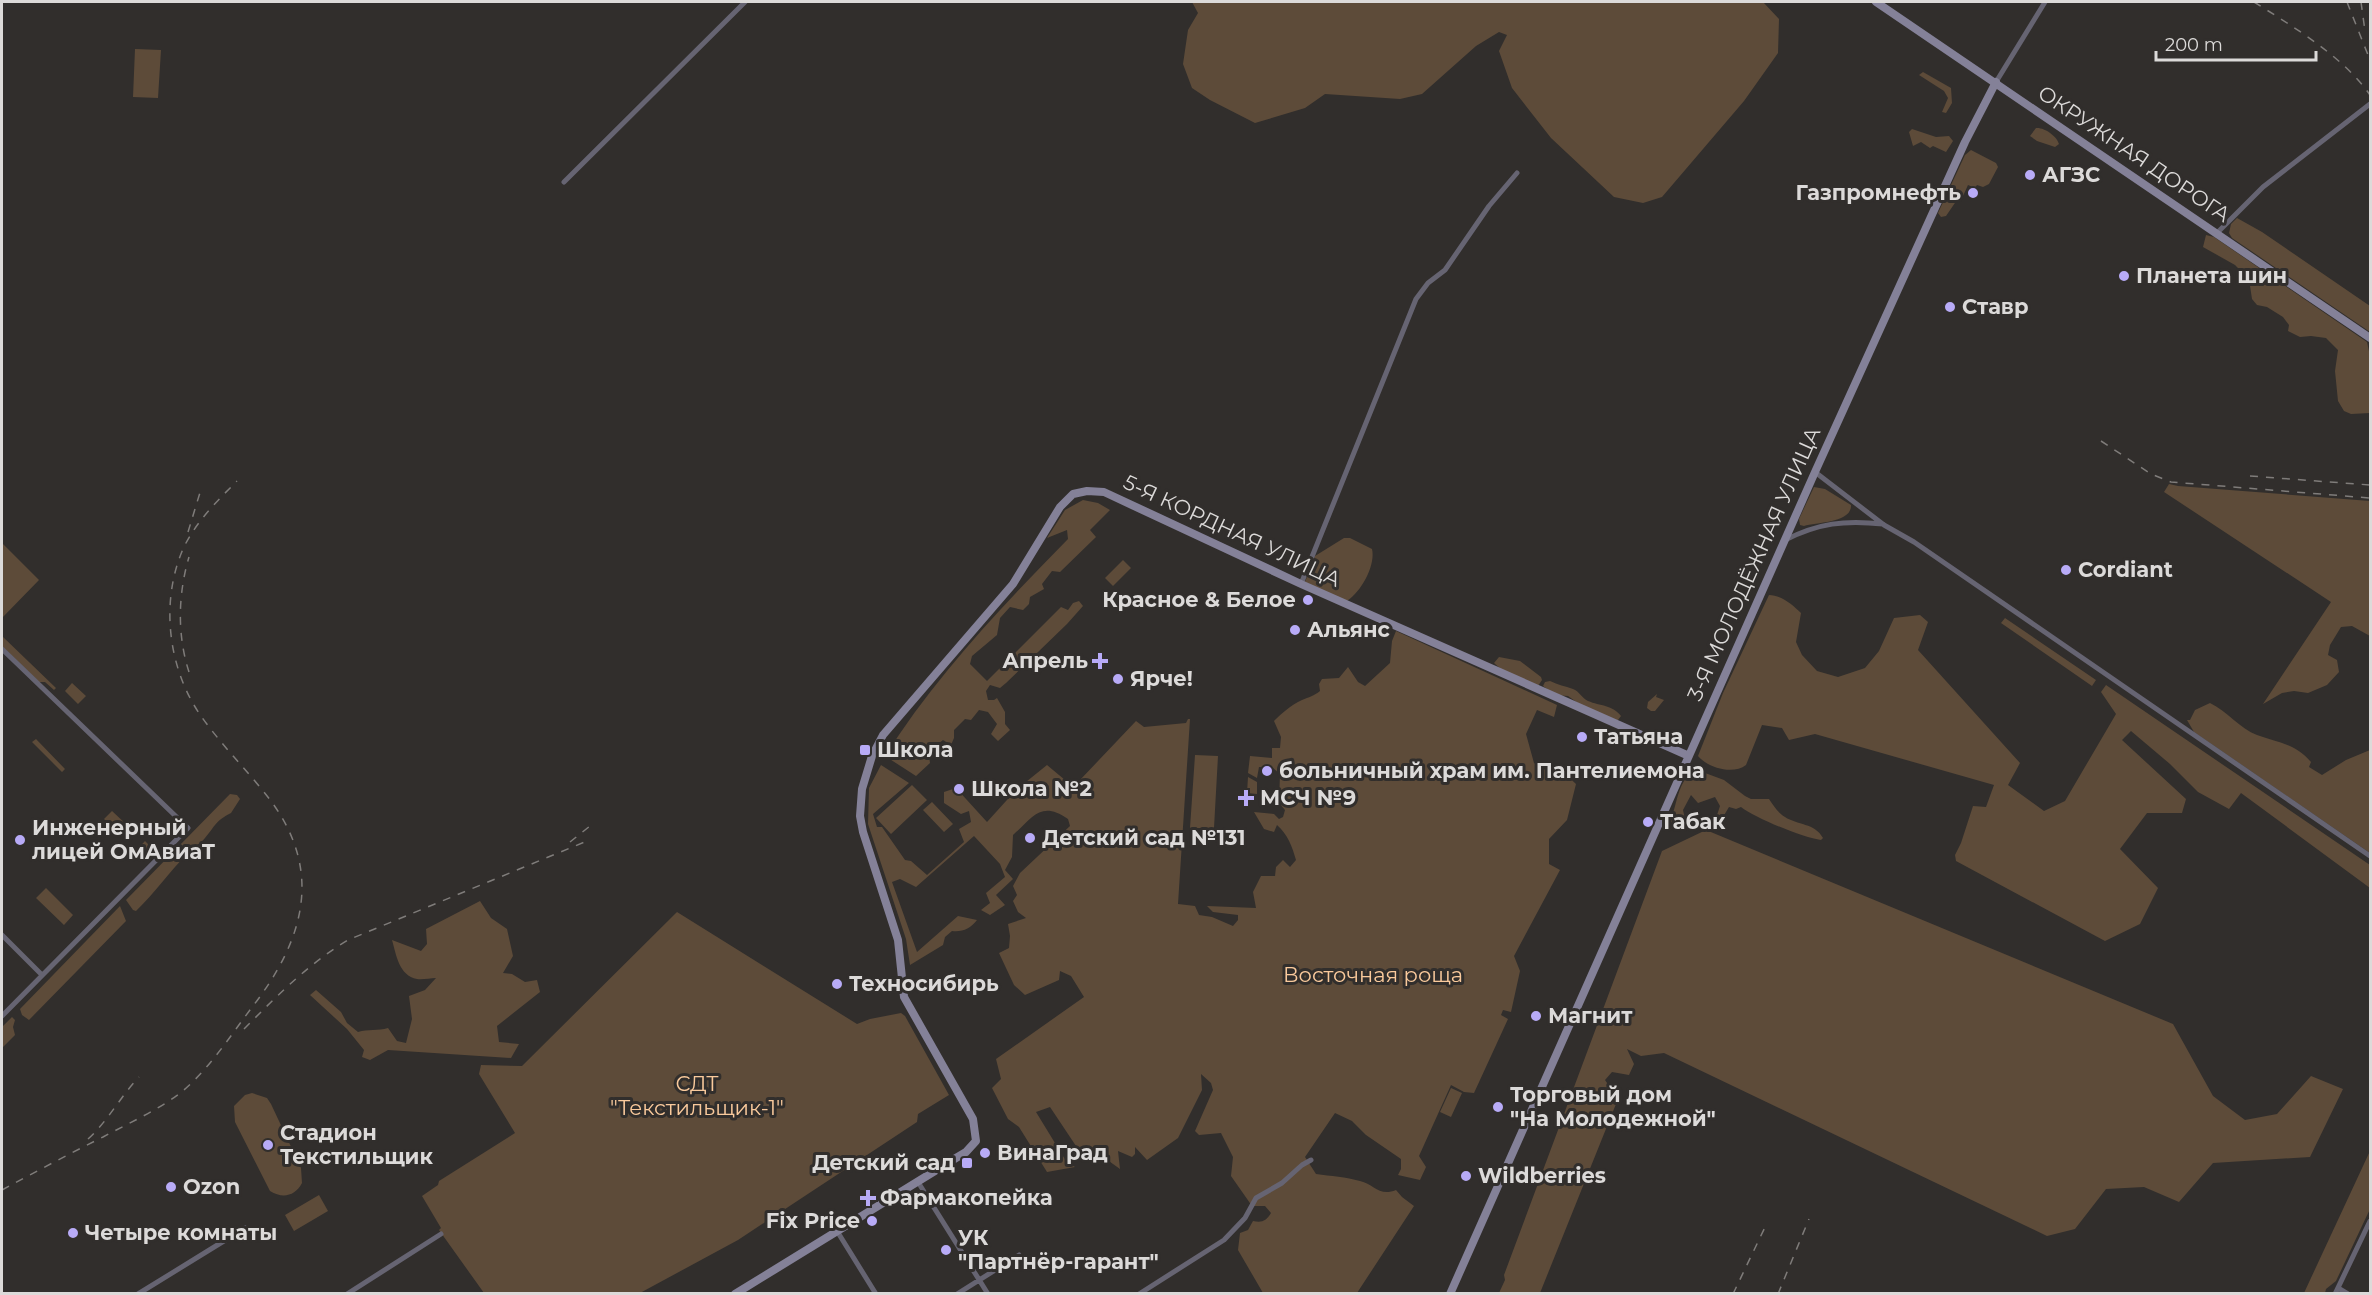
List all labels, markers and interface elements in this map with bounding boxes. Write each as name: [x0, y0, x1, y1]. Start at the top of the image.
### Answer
scale bar: [2156, 24, 2316, 62]
text: 200 m: [2165, 34, 2223, 56]
street label: ОКРУЖНАЯ ДОРОГА: [2033, 80, 2235, 227]
place label: АГЗС: [2042, 162, 2100, 187]
marker: АГЗС: [2023, 168, 2037, 182]
place label: Газпромнефть: [1795, 180, 1961, 205]
marker: Газпромнефть: [1966, 186, 1980, 200]
place label: Планета шин: [2136, 263, 2287, 288]
marker: Планета шин: [2117, 269, 2131, 283]
place label: Ставр: [1962, 294, 2029, 319]
marker: Ставр: [1943, 300, 1957, 314]
street label: 3-Я МОЛОДЁЖНАЯ УЛИЦА: [1682, 423, 1825, 704]
street label: 5-Я КОРДНАЯ УЛИЦА: [1120, 469, 1345, 592]
place label: Cordiant: [2078, 557, 2173, 582]
marker: Cordiant: [2059, 563, 2073, 577]
place label: Красное & Белое: [1102, 587, 1296, 612]
marker: Красное & Белое: [1301, 593, 1315, 607]
place label: Альянс: [1307, 617, 1391, 642]
marker: Альянс: [1288, 623, 1302, 637]
place label: Апрель: [1002, 648, 1088, 673]
marker: Апрель: [1093, 654, 1107, 668]
place label: Ярче!: [1130, 666, 1193, 691]
marker: Ярче!: [1111, 672, 1125, 686]
place label: Татьяна: [1594, 724, 1683, 749]
marker: Татьяна: [1575, 730, 1589, 744]
place label: Школа: [877, 737, 953, 762]
marker: Школа: [858, 743, 872, 757]
place label: больничный храм им. Пантелиемона: [1279, 758, 1705, 783]
marker: больничный храм им. Пантелиемона: [1260, 764, 1274, 778]
place label: Школа №2: [971, 776, 1092, 801]
marker: Школа №2: [952, 782, 966, 796]
place label: МСЧ №9: [1260, 785, 1356, 810]
marker: МСЧ №9: [1237, 789, 1255, 807]
place label: Табак: [1660, 809, 1726, 834]
place label: Инженерный лицей ОмАвиаТ: [32, 815, 216, 864]
marker: Табак: [1641, 815, 1655, 829]
place label: Детский сад №131: [1042, 825, 1246, 850]
marker: Детский сад №131: [1023, 831, 1037, 845]
marker: Инженерный лицей ОмАвиаТ: [13, 833, 27, 847]
park label: Восточная роща: [1283, 962, 1463, 987]
place label: Техносибирь: [849, 971, 999, 996]
marker: Техносибирь: [830, 977, 844, 991]
place label: Магнит: [1548, 1003, 1633, 1028]
marker: Магнит: [1529, 1009, 1543, 1023]
park label: СДТ "Текстильщик-1": [610, 1071, 784, 1120]
place label: Торговый дом "На Молодежной": [1510, 1082, 1716, 1131]
marker: Торговый дом "На Молодежной": [1491, 1100, 1505, 1114]
place label: Стадион Текстильщик: [280, 1120, 433, 1169]
marker: Стадион Текстильщик: [261, 1138, 275, 1152]
place label: ВинаГрад: [997, 1140, 1108, 1165]
marker: ВинаГрад: [978, 1146, 992, 1160]
place label: Детский сад: [812, 1150, 955, 1175]
marker: Детский сад: [960, 1156, 974, 1170]
place label: Wildberries: [1478, 1163, 1606, 1188]
marker: Wildberries: [1459, 1169, 1473, 1183]
place label: Ozon: [183, 1174, 240, 1199]
marker: Ozon: [164, 1180, 178, 1194]
place label: Фармакопейка: [880, 1185, 1053, 1210]
marker: Фармакопейка: [861, 1191, 875, 1205]
place label: Fix Price: [766, 1208, 860, 1233]
marker: Fix Price: [865, 1214, 879, 1228]
place label: Четыре комнаты: [85, 1220, 277, 1245]
place label: УК "Партнёр-гарант": [958, 1225, 1159, 1274]
marker: Четыре комнаты: [66, 1226, 80, 1240]
marker: УК "Партнёр-гарант": [939, 1243, 953, 1257]

